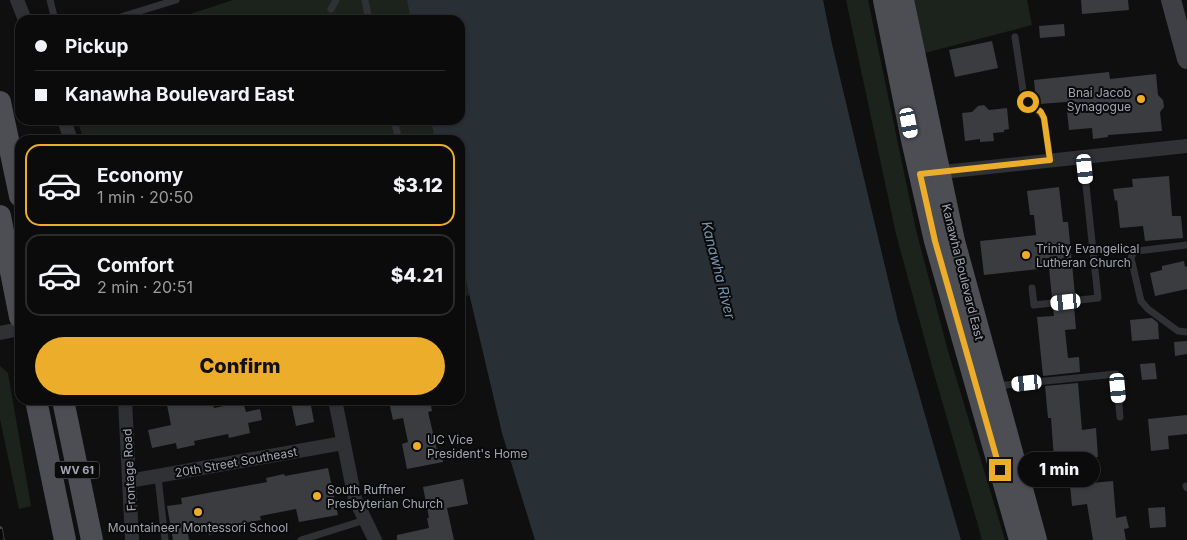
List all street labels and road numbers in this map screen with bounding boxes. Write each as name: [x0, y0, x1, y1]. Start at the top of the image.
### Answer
street label: Kanawha Boulevard East: [939, 202, 987, 342]
street label: Frontage Road: [119, 428, 139, 512]
street label: 20th Street Southeast: [174, 444, 298, 480]
road number: WV 61: [54, 462, 100, 478]

